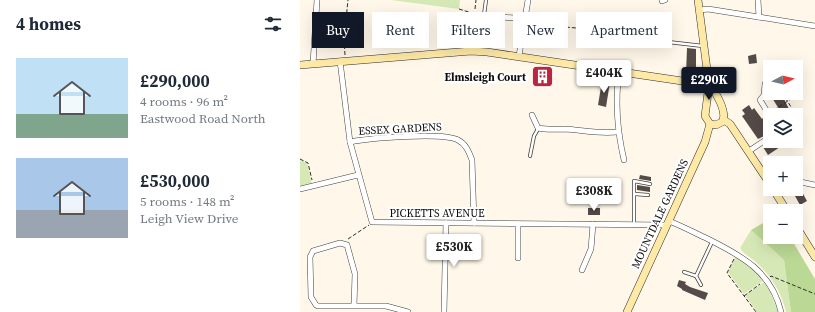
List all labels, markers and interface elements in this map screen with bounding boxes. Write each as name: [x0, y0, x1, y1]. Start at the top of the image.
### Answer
text: 4 homes: [16, 12, 81, 36]
chip: Buy: [312, 12, 364, 48]
chip: Rent: [372, 12, 429, 48]
chip: Filters: [437, 12, 505, 48]
chip: New: [513, 12, 568, 48]
chip: Apartment: [576, 12, 672, 48]
icon: filters: [262, 13, 284, 35]
pin: £404K: [576, 60, 632, 94]
north arrow: [763, 60, 803, 100]
map controls: [763, 60, 803, 244]
building icon: Elmsleigh Court: [529, 64, 555, 90]
text: £404K: [585, 64, 623, 81]
pin: £290K: [681, 67, 737, 101]
text: £290,000: [140, 69, 210, 93]
place label: Elmsleigh Court: [444, 70, 527, 85]
text: £290K: [690, 71, 728, 88]
icon: home: [48, 74, 96, 122]
text: 4 rooms · 96 m²: [140, 93, 228, 110]
button: layers: [763, 108, 803, 148]
text: Eastwood Road North: [140, 110, 266, 127]
street label: ESSEX GARDENS: [358, 119, 442, 139]
street label: MOUNTDALE GARDENS: [628, 156, 692, 271]
button: +: [763, 156, 803, 196]
text: £530,000: [140, 169, 210, 193]
icon: home: [48, 174, 96, 222]
pin: £308K: [566, 178, 622, 212]
text: £308K: [575, 182, 613, 199]
text: 5 rooms · 148 m²: [140, 193, 235, 210]
button: −: [763, 204, 803, 244]
street label: PICKETTS AVENUE: [389, 206, 485, 221]
text: Leigh View Drive: [140, 210, 238, 227]
pin: £530K: [426, 234, 482, 268]
text: £530K: [435, 238, 473, 255]

